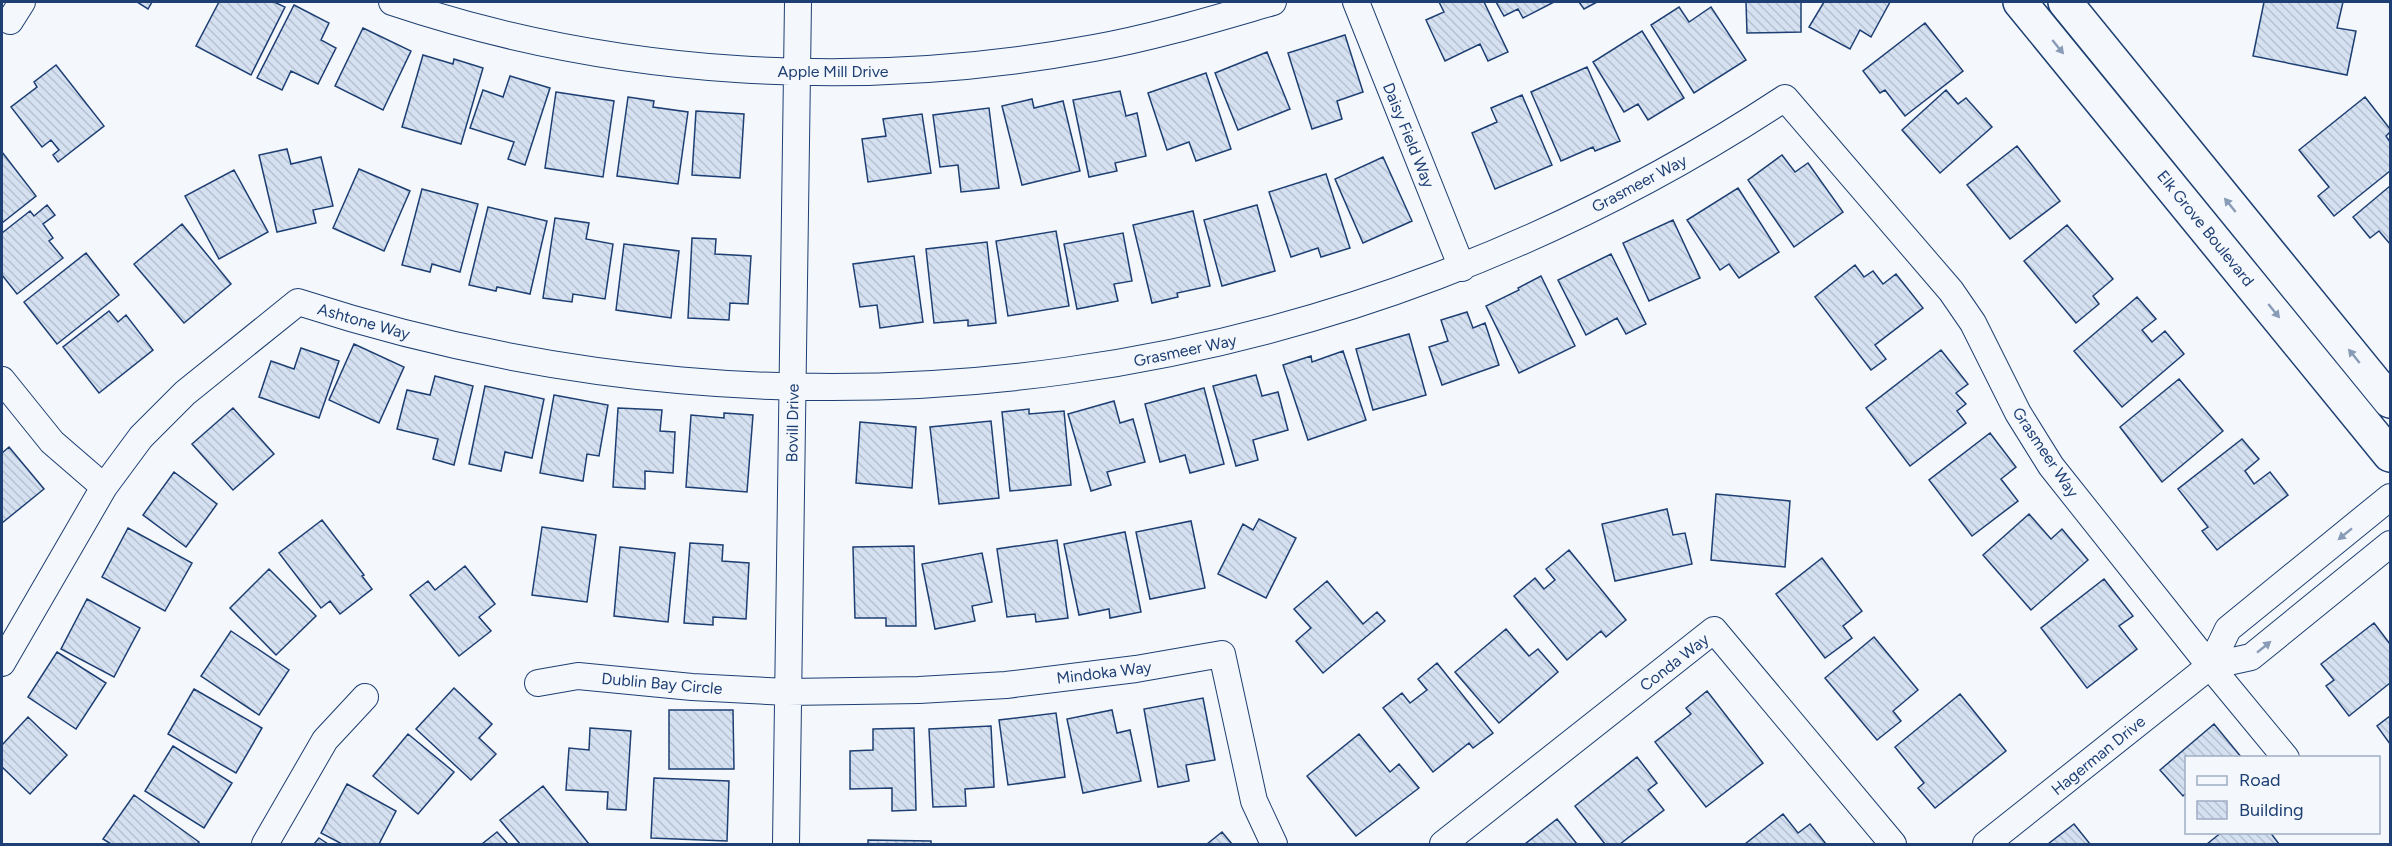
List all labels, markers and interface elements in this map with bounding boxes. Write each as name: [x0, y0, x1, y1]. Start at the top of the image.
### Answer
one-way arrow: [2051, 39, 2064, 55]
street label: Apple Mill Drive: [777, 62, 889, 81]
street label: Daisy Field Way: [1379, 80, 1439, 191]
street label: Grasmeer Way: [1589, 150, 1690, 216]
street label: Elk Grove Boulevard: [2153, 167, 2258, 290]
one-way arrow: [2224, 197, 2237, 213]
street label: Ashtone Way: [315, 299, 413, 344]
one-way arrow: [2268, 303, 2281, 319]
street label: Grasmeer Way: [1132, 330, 1239, 371]
one-way arrow: [2347, 348, 2360, 364]
street label: Bovill Drive: [782, 383, 803, 463]
street label: Grasmeer Way: [2008, 404, 2083, 502]
one-way arrow: [2337, 527, 2353, 540]
street label: Conda Way: [1636, 629, 1713, 695]
one-way arrow: [2256, 641, 2272, 654]
street label: Mindoka Way: [1055, 657, 1153, 688]
street label: Dublin Bay Circle: [601, 669, 723, 698]
street label: Hagerman Drive: [2048, 712, 2149, 799]
legend: [2185, 756, 2380, 834]
text: Road: [2239, 769, 2280, 791]
text: Building: [2239, 799, 2304, 821]

